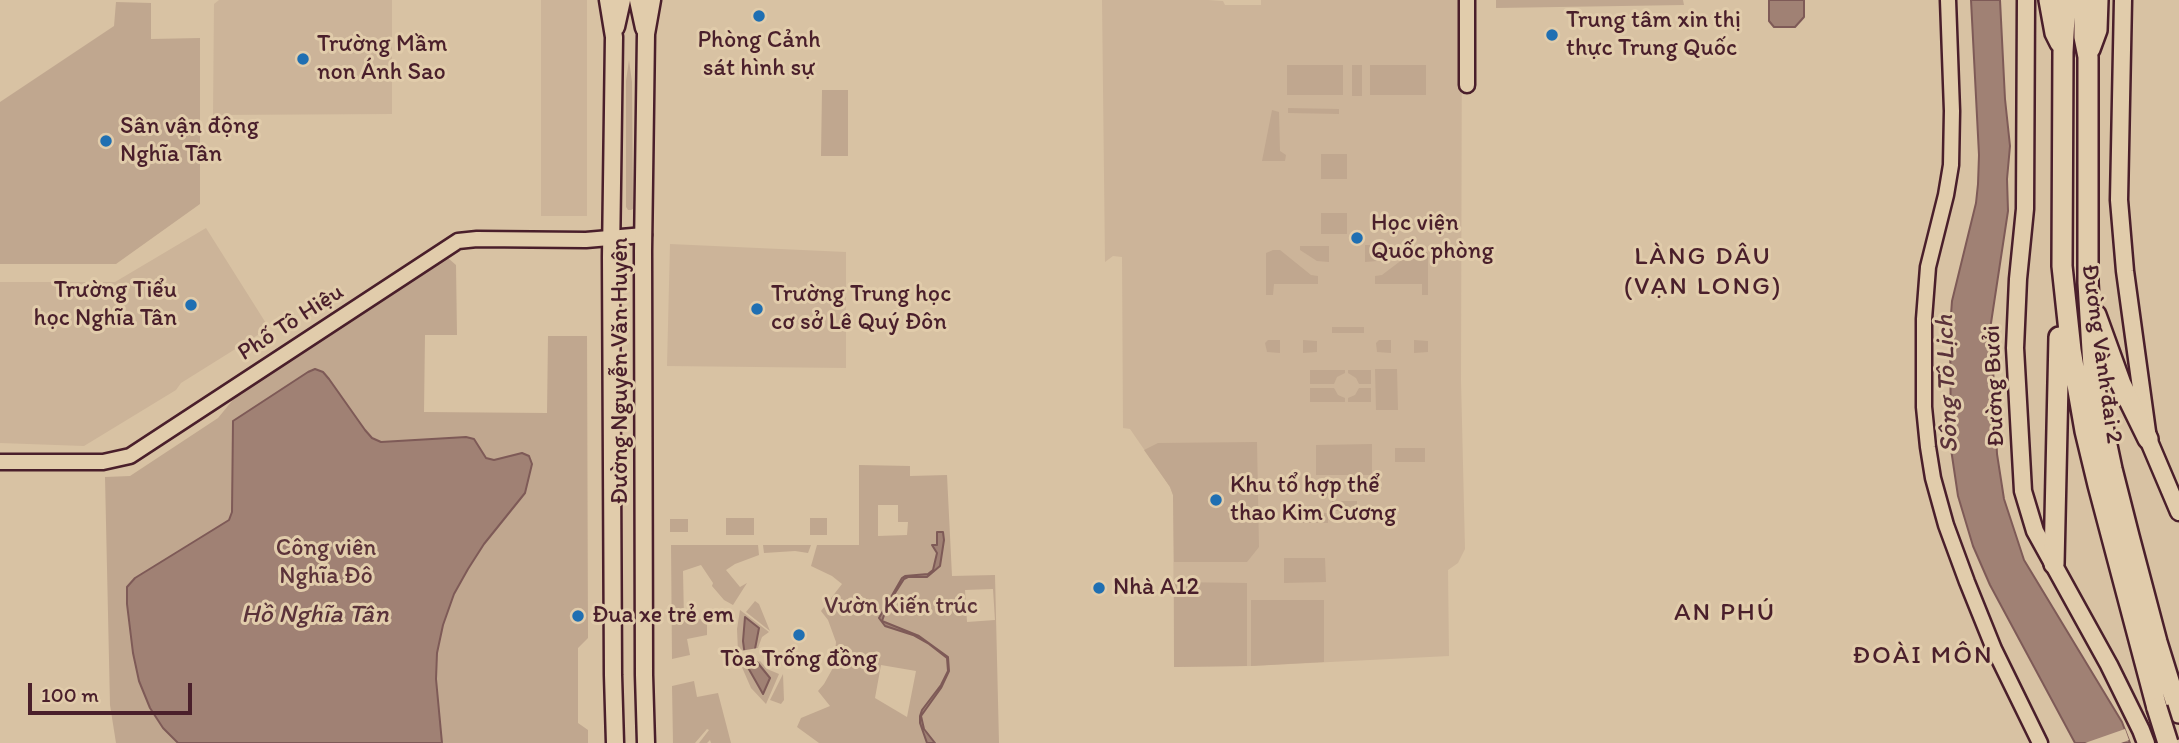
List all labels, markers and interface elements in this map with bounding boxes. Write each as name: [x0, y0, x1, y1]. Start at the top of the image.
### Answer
place label: Trung tâm xin thị thực Trung Quốc: [1566, 7, 1741, 63]
marker: Phòng Cảnh sát hình sự: [751, 8, 767, 24]
place label: Phòng Cảnh sát hình sự: [697, 27, 821, 83]
marker: Trung tâm xin thị thực Trung Quốc: [1544, 27, 1560, 43]
place label: Trường Mầm non Ánh Sao: [317, 31, 447, 87]
marker: Trường Mầm non Ánh Sao: [295, 51, 311, 67]
place label: Sân vận động Nghĩa Tân: [120, 113, 259, 169]
marker: Sân vận động Nghĩa Tân: [98, 133, 114, 149]
place label: Học viện Quốc phòng: [1371, 210, 1494, 266]
marker: Học viện Quốc phòng: [1349, 230, 1365, 246]
street label: Đường Nguyễn Văn Huyên: [607, 237, 635, 505]
district label: LÀNG DÂU (VẠN LONG): [1625, 241, 1781, 302]
street label: Đường Vành đai 2: [2074, 262, 2128, 446]
place label: Trường Tiểu học Nghĩa Tân: [34, 277, 177, 333]
street label: Phố Tô Hiệu: [233, 278, 349, 368]
place label: Trường Trung học cơ sở Lê Quý Đôn: [771, 281, 951, 337]
marker: Trường Tiểu học Nghĩa Tân: [183, 297, 199, 313]
marker: Trường Trung học cơ sở Lê Quý Đôn: [749, 301, 765, 317]
water label: Sông Tô Lịch: [1930, 314, 1966, 454]
street label: Đường Bưởi: [1978, 325, 2012, 447]
place label: Khu tổ hợp thể thao Kim Cương: [1230, 472, 1396, 528]
marker: Khu tổ hợp thể thao Kim Cương: [1208, 492, 1224, 508]
park label: Công viên Nghĩa Đô: [276, 535, 376, 591]
place label: Nhà A12: [1113, 574, 1199, 602]
marker: Nhà A12: [1091, 580, 1107, 596]
park label: Vườn Kiến trúc: [824, 593, 978, 621]
district label: AN PHÚ: [1675, 597, 1775, 629]
water label: Hồ Nghĩa Tân: [241, 599, 389, 631]
place label: Đua xe trẻ em: [592, 602, 734, 630]
marker: Đua xe trẻ em: [570, 608, 586, 624]
marker: Tòa Trống đồng: [791, 627, 807, 643]
district label: ĐOÀI MÔN: [1855, 640, 1991, 672]
place label: Tòa Trống đồng: [720, 646, 878, 674]
scale bar: [32, 670, 196, 714]
text: 100 m: [41, 682, 99, 707]

